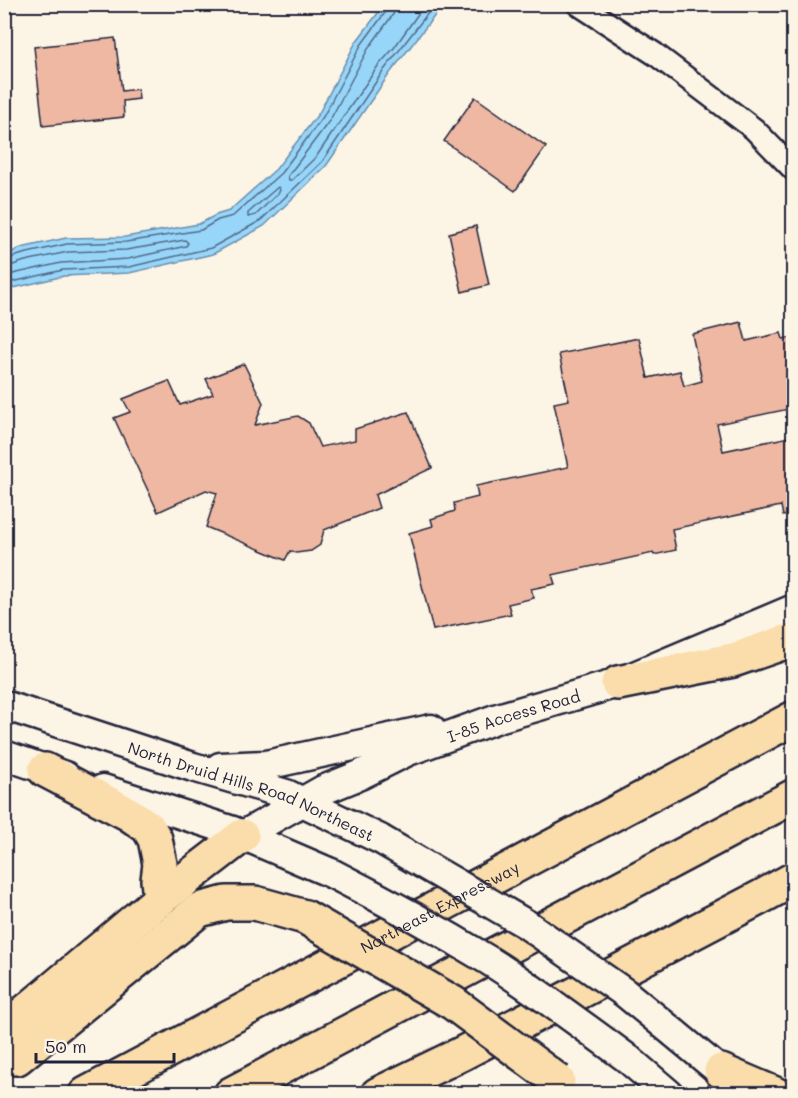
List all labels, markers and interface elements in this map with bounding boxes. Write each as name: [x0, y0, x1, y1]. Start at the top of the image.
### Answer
street label: I-85 Access Road: [444, 684, 582, 746]
street label: North Druid Hills Road Northeast: [126, 736, 378, 845]
street label: Northeast Expressway: [356, 856, 522, 957]
scale bar: [36, 1026, 174, 1064]
text: 50 m: [45, 1034, 87, 1058]

